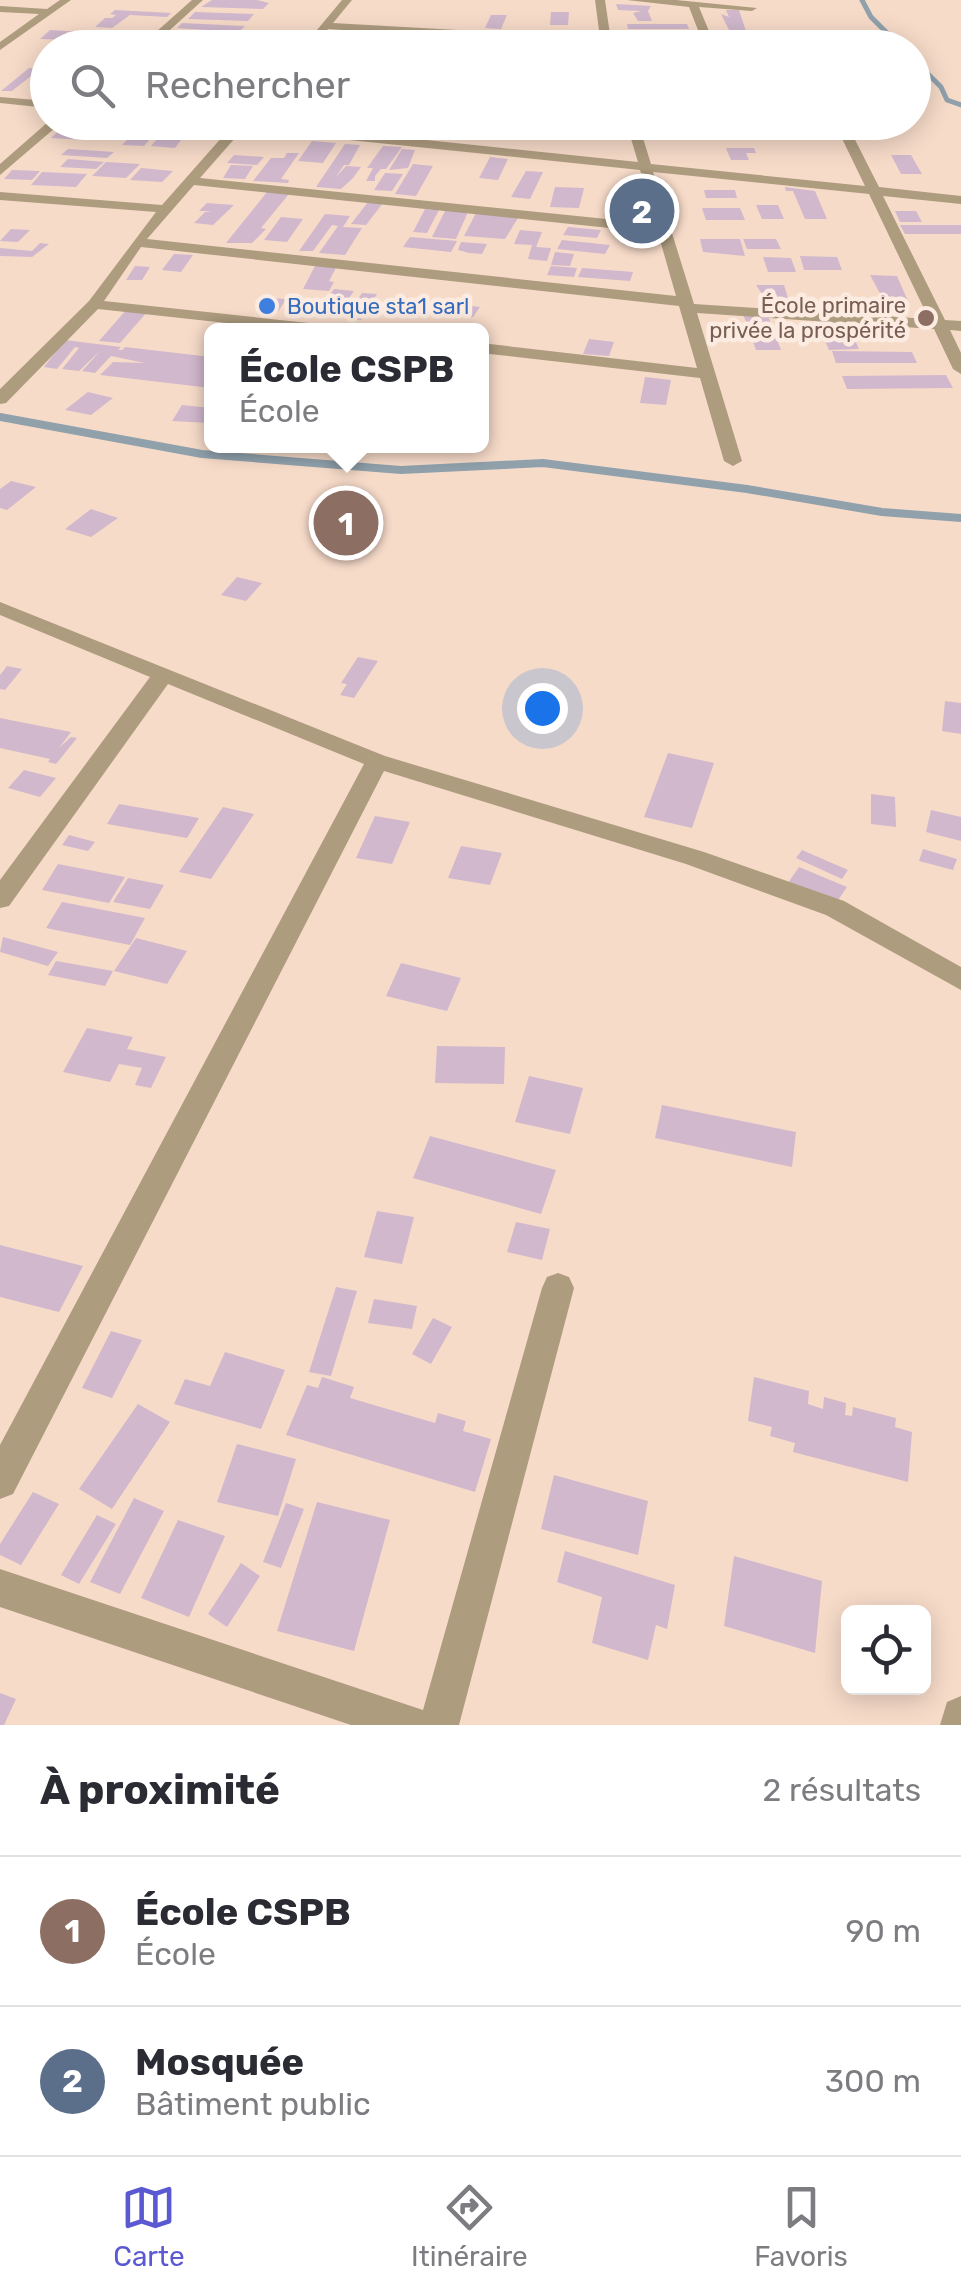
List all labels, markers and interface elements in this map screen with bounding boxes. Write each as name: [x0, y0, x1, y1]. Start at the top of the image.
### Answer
search box: [30, 30, 931, 140]
icon: search: [65, 58, 120, 113]
text: Rechercher: [145, 62, 350, 108]
pin: 2: [610, 174, 674, 248]
place label: École primaire privée la prospérité: [709, 292, 906, 344]
place label: Boutique sta1 sarl: [287, 293, 469, 320]
marker: Boutique sta1 sarl: [256, 295, 278, 317]
marker: École primaire privée la prospérité: [915, 307, 937, 329]
popup: [204, 323, 489, 453]
text: École CSPB: [239, 346, 454, 392]
text: École: [239, 392, 320, 430]
pin: 1: [314, 486, 378, 560]
your location: [517, 683, 568, 734]
map controls: [841, 1605, 931, 1695]
button: locate: [841, 1605, 931, 1695]
text: À proximité: [40, 1765, 280, 1815]
text: 2 résultats: [762, 1771, 921, 1809]
text: École CSPB: [135, 1889, 351, 1935]
text: 1: [65, 1912, 80, 1950]
text: 90 m: [845, 1912, 921, 1950]
text: École: [135, 1935, 216, 1973]
text: Mosquée: [135, 2039, 304, 2085]
text: 2: [62, 2062, 83, 2100]
text: 300 m: [825, 2062, 921, 2100]
text: Bâtiment public: [135, 2085, 371, 2123]
tab: Carte: [113, 2180, 185, 2273]
tab: Itinéraire: [411, 2180, 528, 2273]
tab: Favoris: [754, 2180, 848, 2273]

